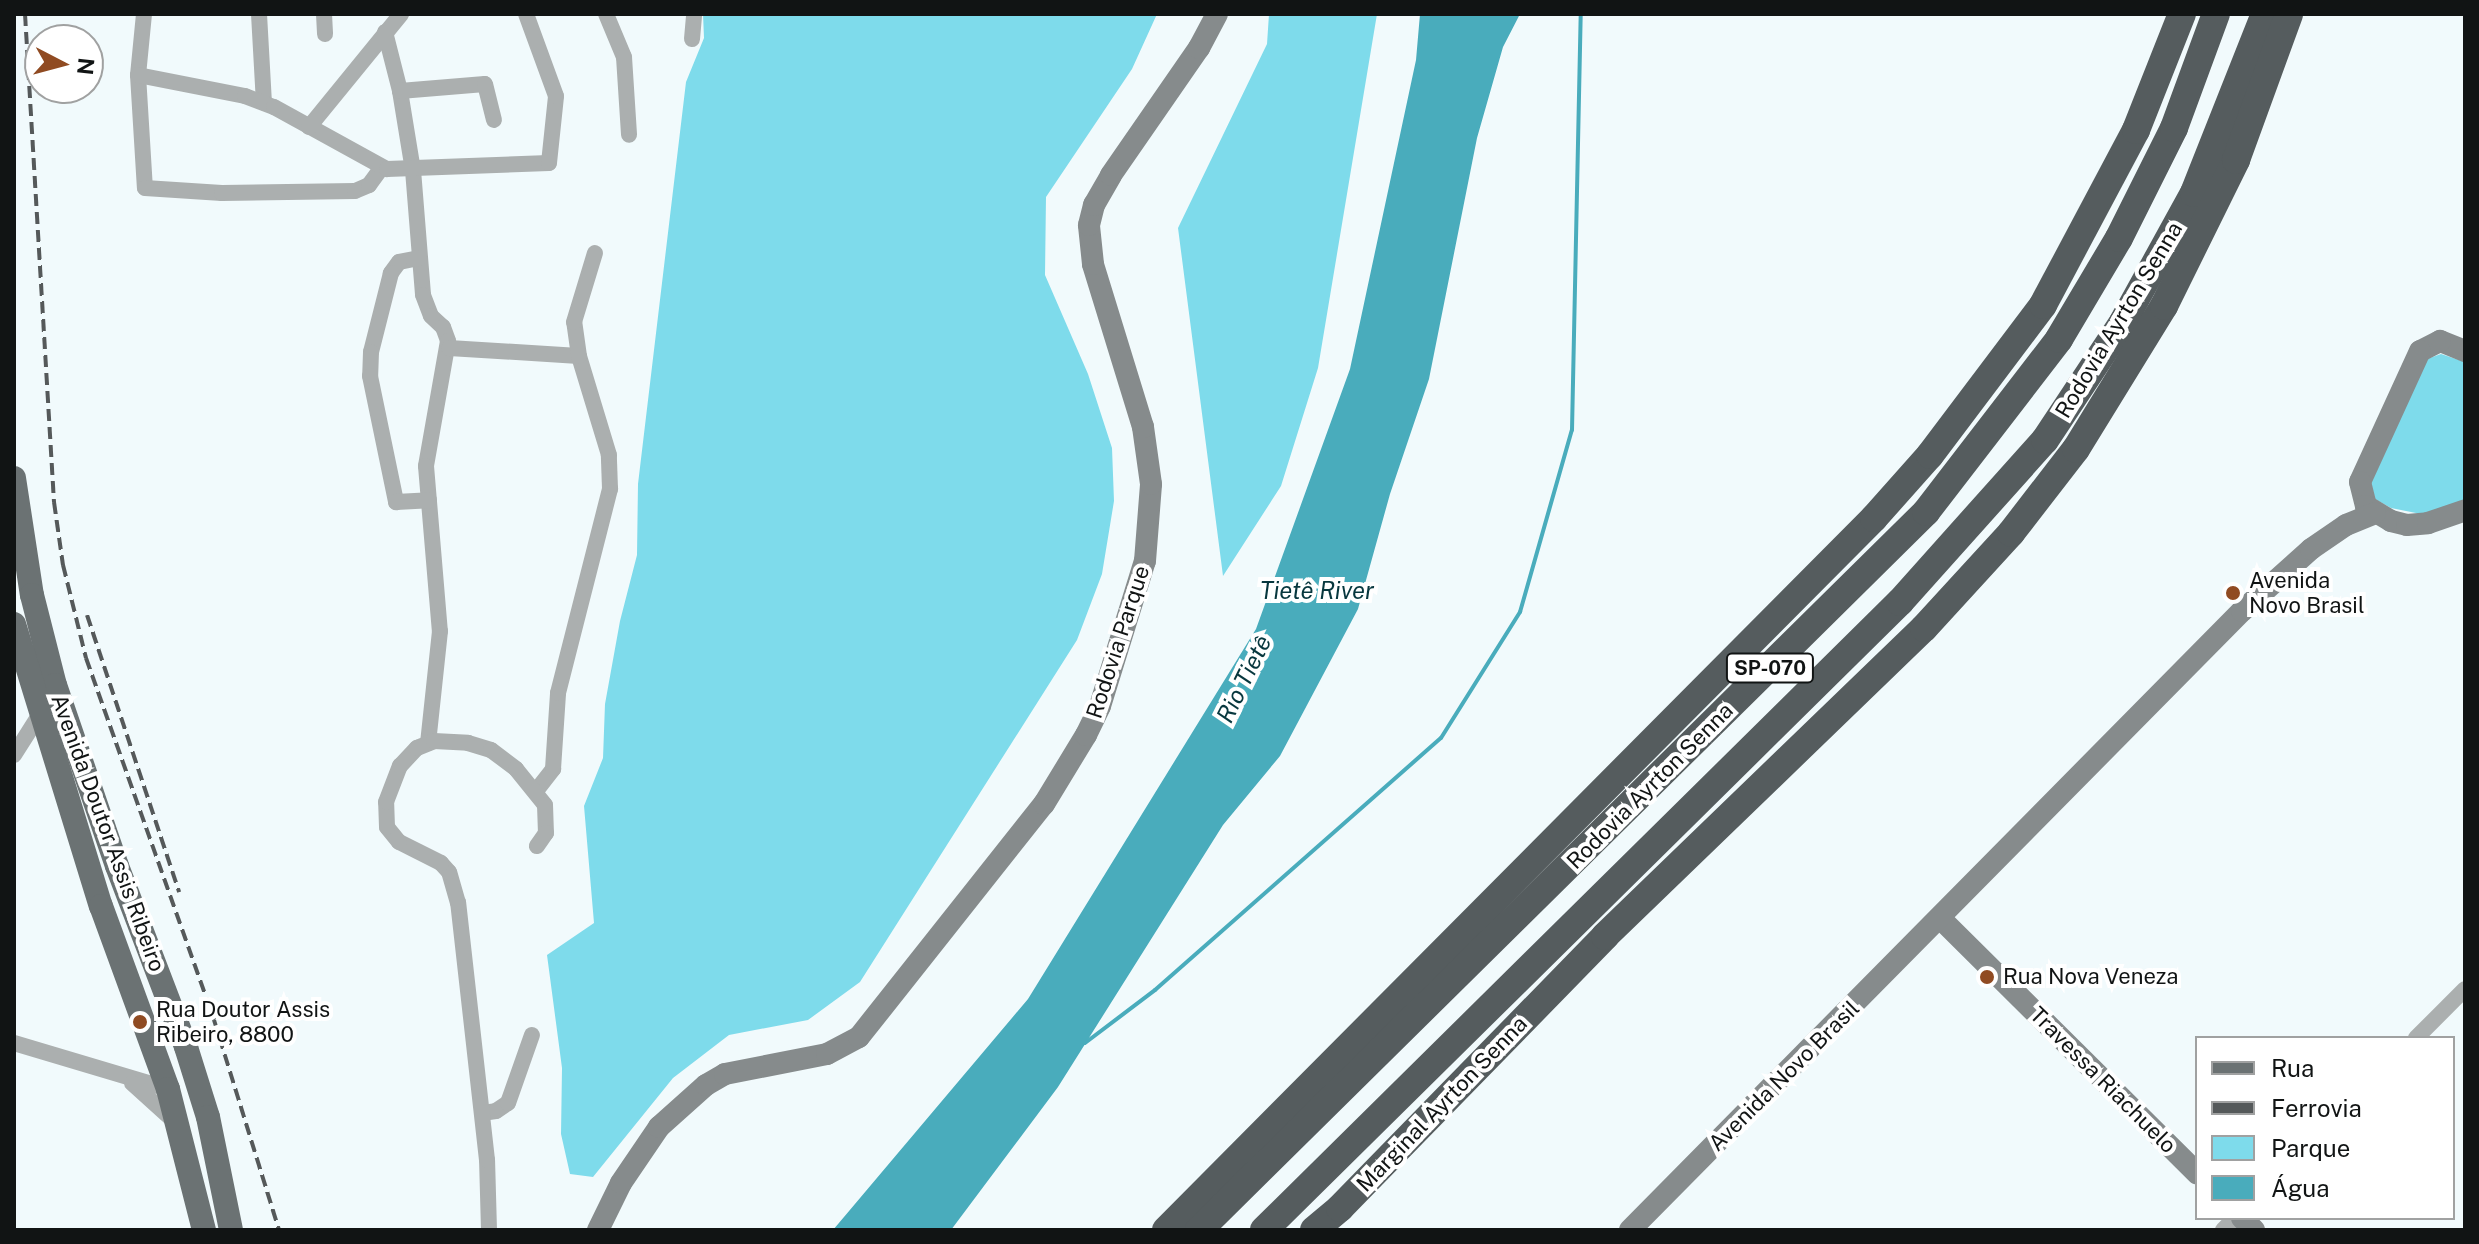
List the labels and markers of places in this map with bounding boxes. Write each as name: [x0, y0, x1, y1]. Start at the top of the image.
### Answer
place label: Avenida Novo Brasil: [2249, 567, 2365, 618]
marker: Avenida Novo Brasil: [2224, 584, 2242, 602]
place label: Rua Nova Veneza: [2003, 964, 2179, 990]
marker: Rua Nova Veneza: [1978, 968, 1996, 986]
place label: Rua Doutor Assis Ribeiro, 8800: [156, 996, 330, 1048]
marker: Rua Doutor Assis Ribeiro, 8800: [131, 1013, 149, 1031]

